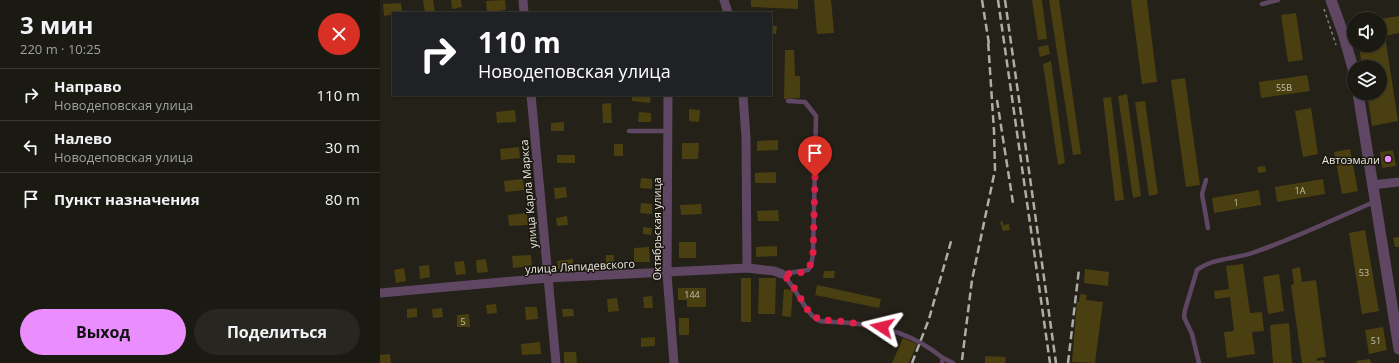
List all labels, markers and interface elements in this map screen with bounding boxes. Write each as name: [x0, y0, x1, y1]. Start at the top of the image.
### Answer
text: 3 мин: [20, 8, 93, 41]
map controls: [1347, 12, 1387, 100]
button: sound: [1347, 12, 1387, 52]
button: close: [318, 13, 360, 55]
text: 110 m: [478, 23, 561, 61]
icon: right: [412, 28, 464, 80]
text: 220 m · 10:25: [20, 40, 101, 58]
text: Новодеповская улица: [478, 59, 671, 83]
button: layers: [1347, 60, 1387, 100]
text: Направо: [54, 76, 122, 96]
house number: 55В: [1276, 81, 1292, 94]
icon: right: [20, 84, 42, 106]
text: 110 m: [316, 85, 360, 105]
text: Новодеповская улица: [54, 96, 193, 114]
text: Налево: [54, 128, 112, 148]
icon: left: [20, 136, 42, 158]
pin: [798, 136, 832, 177]
text: 30 m: [325, 137, 360, 157]
street label: улица Карла Маркса: [516, 139, 540, 249]
icon: arrive: [804, 142, 826, 164]
text: Новодеповская улица: [54, 148, 193, 166]
place label: Автоэмали: [1322, 152, 1380, 167]
marker: Автоэмали: [1383, 154, 1393, 164]
street label: Октябрьская улица: [649, 177, 664, 281]
house number: 1А: [1295, 184, 1306, 197]
icon: arrive: [20, 188, 42, 210]
text: Пункт назначения: [54, 189, 200, 209]
text: 80 m: [325, 189, 360, 209]
house number: 1: [1233, 196, 1239, 209]
street label: улица Ляпидевского: [525, 256, 636, 276]
house number: 53: [1359, 266, 1369, 279]
house number: 144: [684, 288, 700, 301]
position arrow: [861, 306, 903, 348]
button: Выход: [20, 309, 186, 355]
button: Поделиться: [194, 309, 360, 355]
house number: 5: [460, 315, 466, 328]
house number: 51: [1371, 334, 1381, 347]

